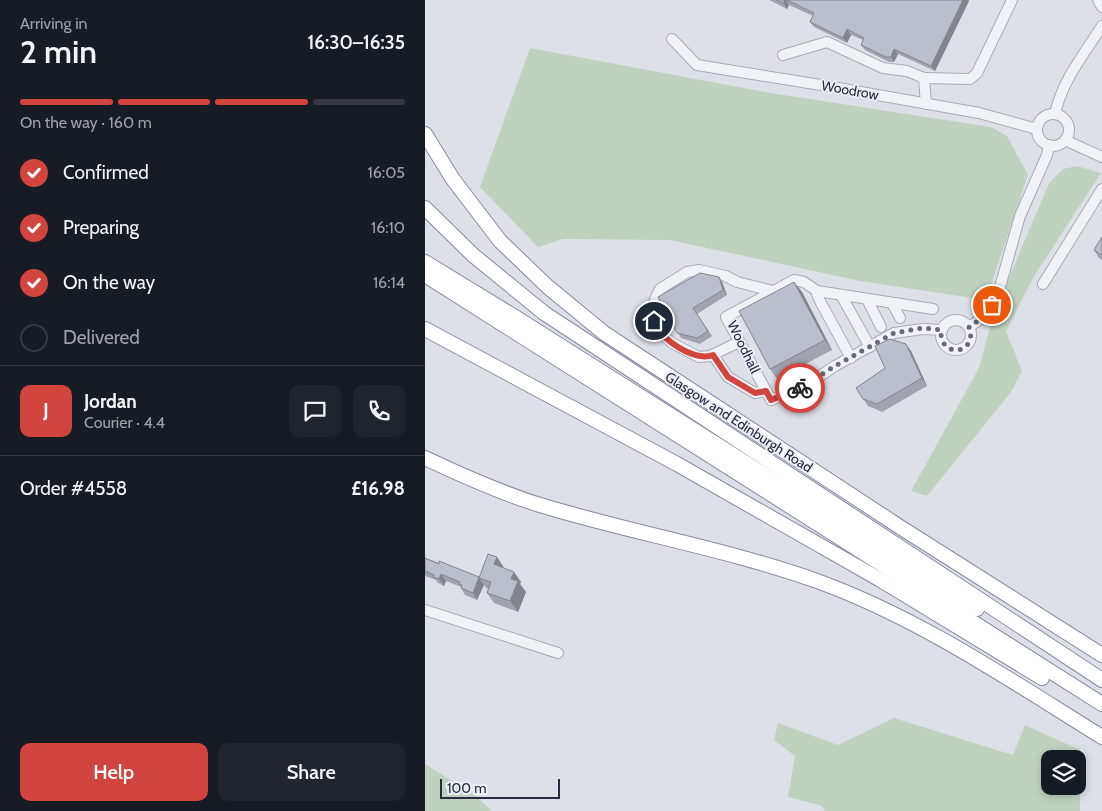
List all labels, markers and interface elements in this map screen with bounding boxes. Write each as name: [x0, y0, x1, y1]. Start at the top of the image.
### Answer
text: Arriving in: [20, 14, 87, 33]
text: 16:30–16:35: [308, 31, 405, 54]
text: 2 min: [20, 32, 97, 71]
street label: Woodrow: [820, 76, 880, 104]
text: On the way · 160 m: [20, 113, 152, 132]
icon: check: [20, 159, 48, 187]
text: Confirmed: [63, 161, 149, 184]
text: 16:05: [368, 163, 405, 182]
icon: check: [20, 214, 48, 242]
text: Preparing: [63, 216, 139, 239]
text: 16:10: [371, 218, 405, 237]
icon: check: [20, 269, 48, 297]
text: On the way: [63, 271, 155, 294]
text: 16:14: [373, 273, 405, 292]
pin: [971, 284, 1013, 326]
icon: bag: [978, 291, 1006, 319]
pin: [633, 300, 675, 342]
icon: home: [640, 307, 668, 335]
street label: Woodhall: [723, 318, 765, 377]
text: Delivered: [63, 326, 140, 349]
courier: [775, 363, 825, 413]
street label: Glasgow and Edinburgh Road: [662, 368, 816, 476]
icon: bike: [786, 374, 814, 402]
button: chat: [289, 385, 341, 437]
button: phone: [353, 385, 405, 437]
text: Jordan: [84, 390, 137, 413]
text: J: [43, 399, 49, 422]
text: Courier · 4.4: [84, 413, 165, 432]
text: Order #4558: [20, 477, 127, 500]
text: £16.98: [351, 477, 405, 500]
button: Help: [20, 743, 208, 801]
button: Share: [218, 743, 405, 801]
map controls: [1041, 750, 1086, 795]
button: layers: [1041, 750, 1086, 795]
scale bar: [440, 776, 560, 799]
text: 100 m: [447, 779, 487, 797]

